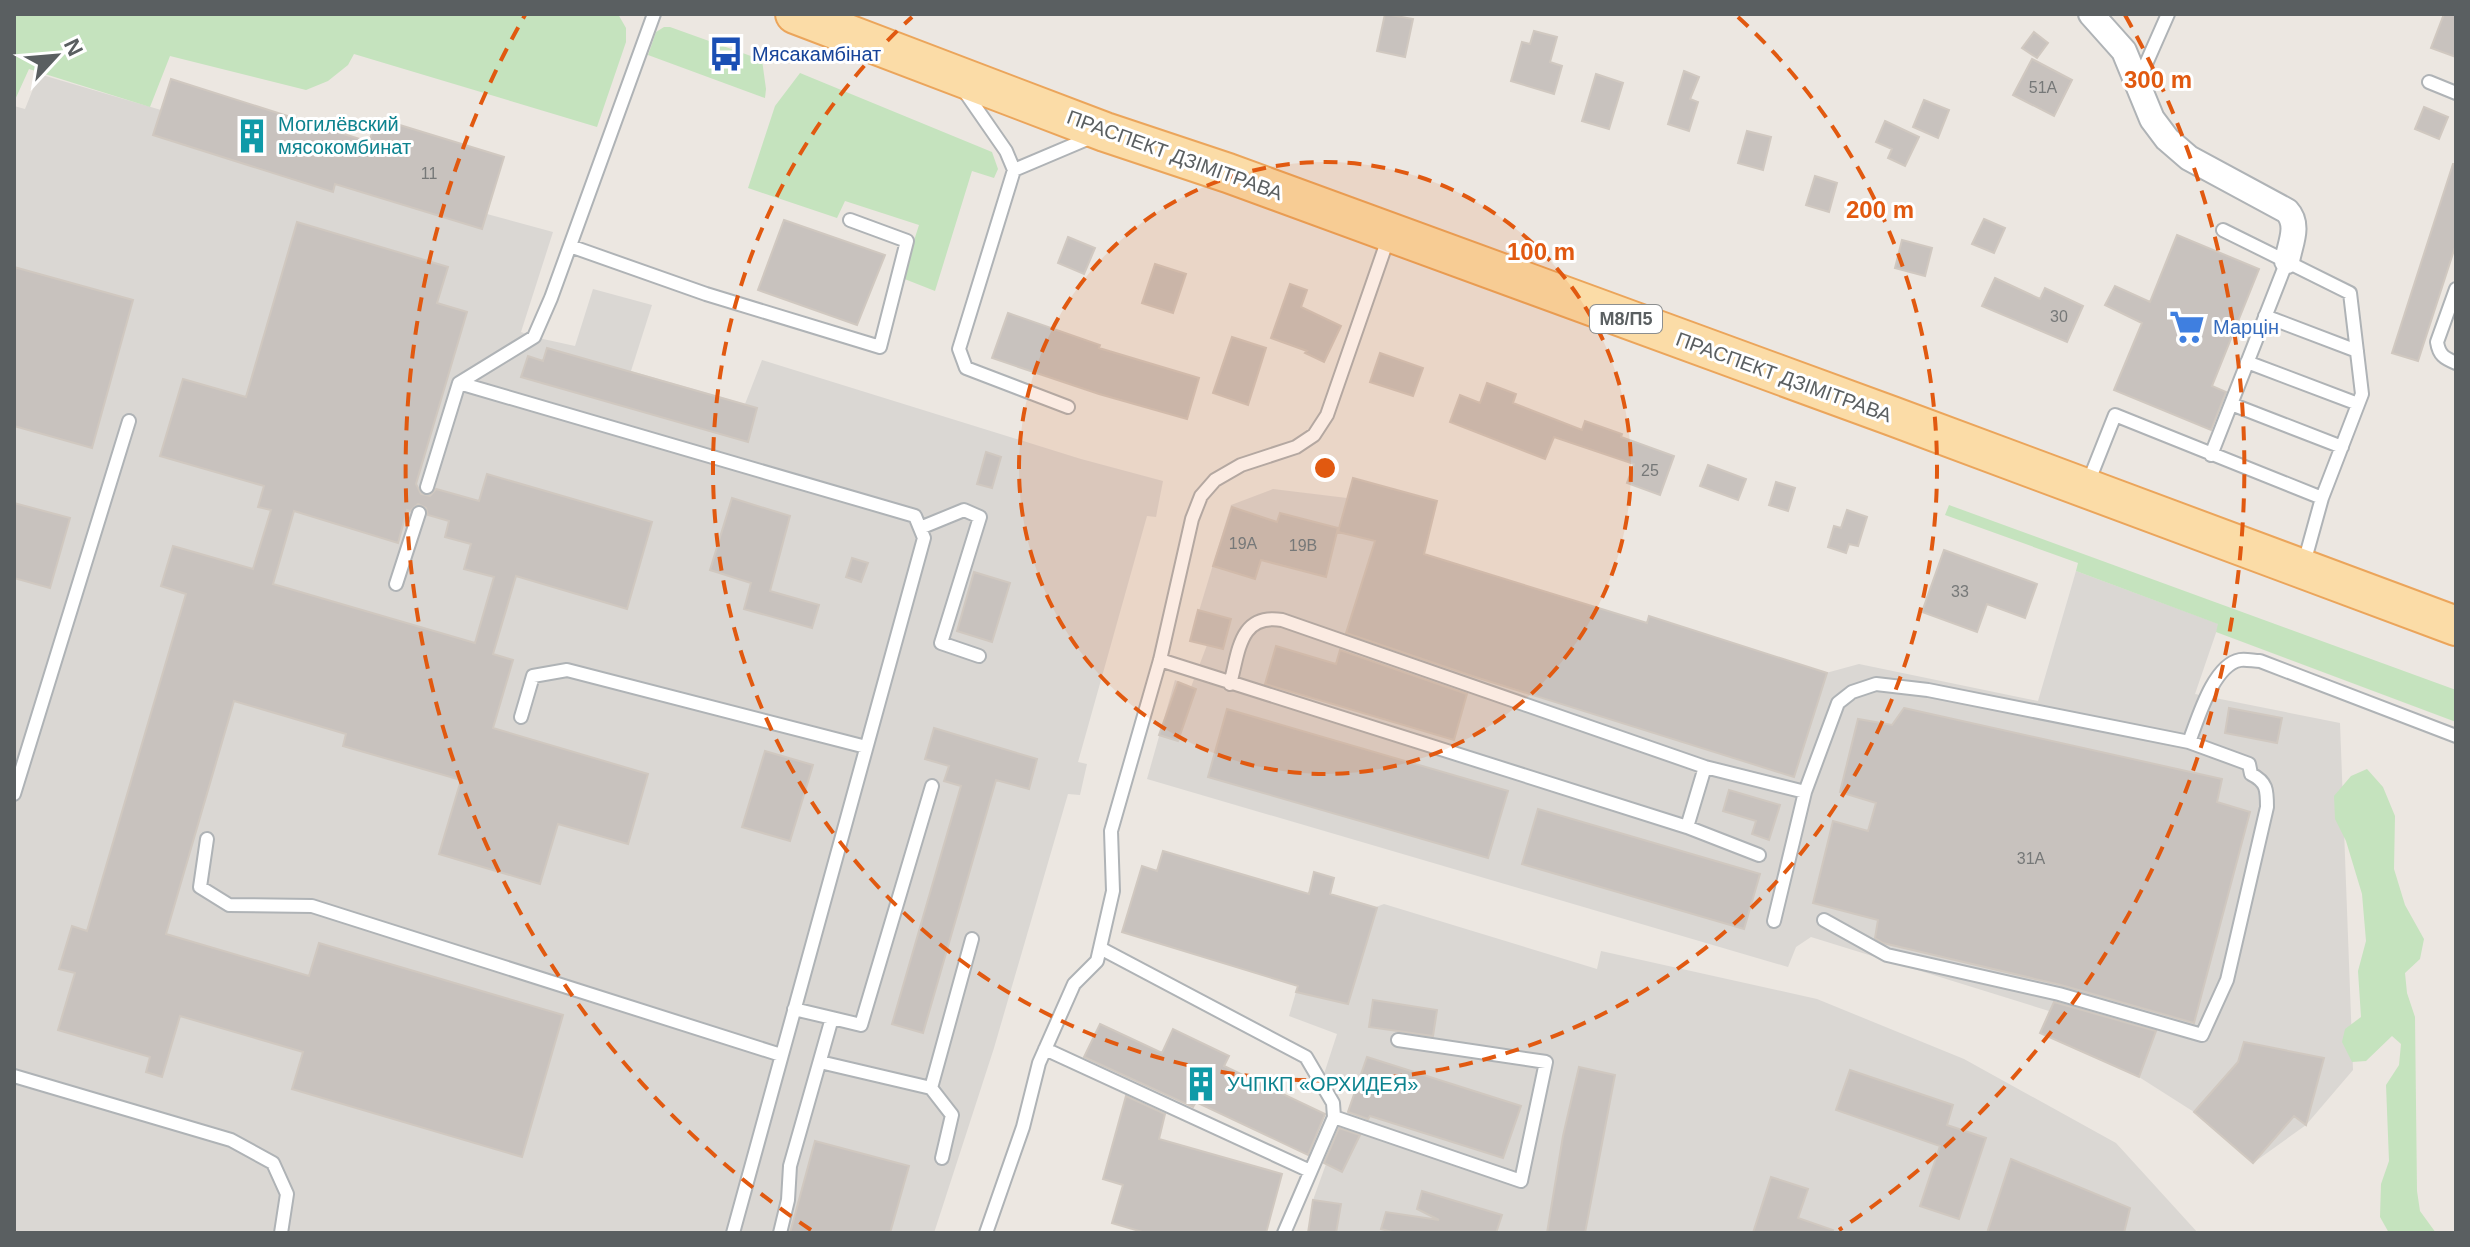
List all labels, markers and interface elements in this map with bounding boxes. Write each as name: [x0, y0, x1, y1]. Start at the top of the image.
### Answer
north arrow: [16, 16, 96, 96]
text: N: [59, 35, 88, 60]
bus stop icon: Мясакамбінат: [707, 35, 745, 73]
place label: Мясакамбінат: [752, 43, 881, 65]
text: 300 m: [2124, 66, 2192, 93]
house number: 51А: [2029, 79, 2058, 96]
street label: ПРАСПЕКТ ДЗІМІТРАВА: [1064, 106, 1286, 205]
place label: Могилёвский мясокомбинат: [278, 113, 411, 158]
building icon: Могилёвский мясокомбинат: [233, 117, 271, 155]
house number: 11: [421, 165, 437, 182]
text: 200 m: [1846, 196, 1914, 223]
text: 100 m: [1507, 238, 1575, 265]
road number: М8/П5: [1590, 305, 1662, 333]
house number: 30: [2050, 308, 2068, 325]
supermarket icon: Марцін: [2168, 308, 2206, 346]
place label: Марцін: [2213, 316, 2279, 338]
street label: ПРАСПЕКТ ДЗІМІТРАВА: [1673, 328, 1895, 427]
centre of rings: [1311, 454, 1339, 482]
house number: 25: [1641, 462, 1659, 479]
house number: 19А: [1229, 535, 1258, 552]
house number: 19В: [1289, 537, 1317, 554]
house number: 33: [1951, 583, 1969, 600]
house number: 31А: [2017, 850, 2046, 867]
building icon: УЧПКП «ОРХИДЕЯ»: [1182, 1065, 1220, 1103]
place label: УЧПКП «ОРХИДЕЯ»: [1227, 1073, 1418, 1095]

